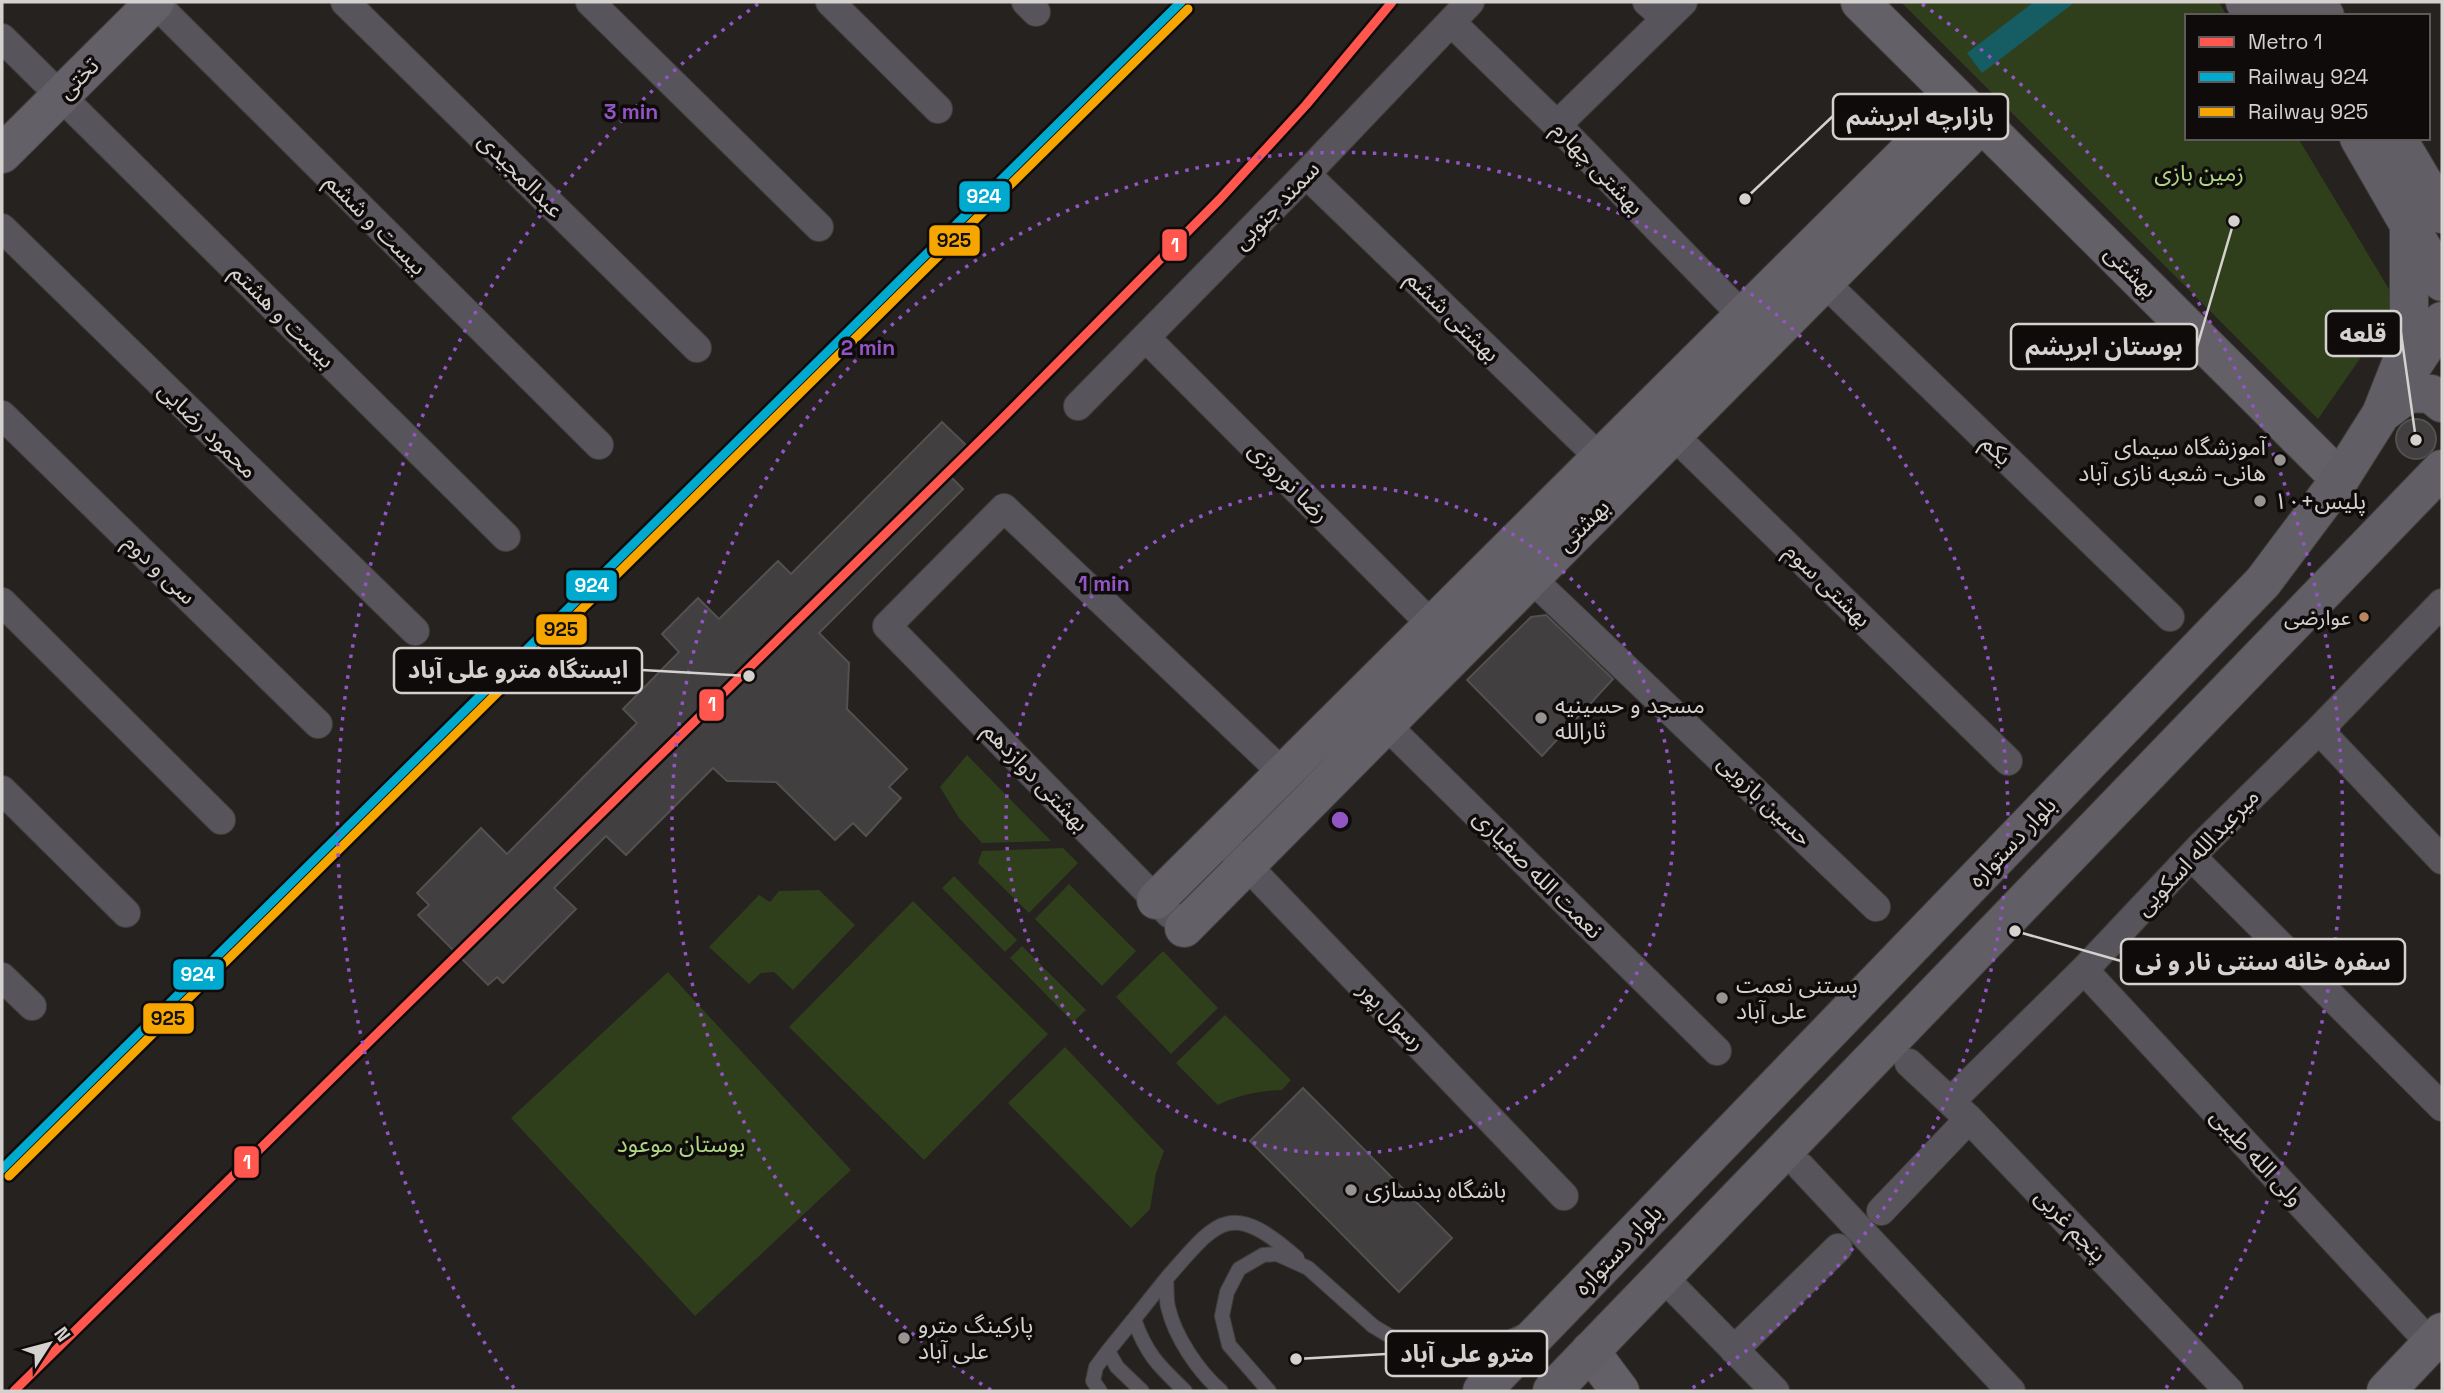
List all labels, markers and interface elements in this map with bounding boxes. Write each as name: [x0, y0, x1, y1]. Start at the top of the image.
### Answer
legend: [2185, 14, 2430, 140]
text: Metro 1: [2248, 28, 2323, 55]
street label: تختی: [51, 51, 105, 105]
text: Railway 924: [2248, 63, 2368, 90]
callout: بازارچه ابریشم: [1833, 94, 2008, 139]
text: 3 min: [604, 98, 658, 125]
text: Railway 925: [2248, 98, 2368, 125]
text: بازارچه ابریشم: [1846, 101, 1994, 134]
street label: بهشتی چهارم: [1544, 115, 1650, 223]
street label: عبدالمجیدی: [472, 126, 570, 224]
street label: سمند جنوبی: [1226, 154, 1326, 256]
park label: زمین بازی: [2154, 158, 2244, 188]
street label: بیست و ششم: [317, 167, 433, 283]
line badge: 924: [958, 180, 1011, 213]
text: 924: [967, 184, 1001, 209]
line badge: 925: [928, 224, 981, 257]
text: 925: [937, 228, 971, 253]
line badge: 1: [1161, 228, 1188, 262]
text: 1: [1171, 233, 1179, 258]
street label: بهشتی: [2098, 238, 2164, 304]
street label: بیست و هشتم: [223, 257, 342, 376]
street label: بهشتی ششم: [1398, 264, 1506, 370]
callout: قلعه: [2326, 311, 2401, 356]
text: قلعه: [2340, 318, 2386, 349]
callout: بوستان ابریشم: [2011, 324, 2197, 369]
text: بوستان ابریشم: [2025, 331, 2183, 364]
text: 2 min: [841, 334, 895, 361]
street label: محمود رضایی: [152, 375, 264, 485]
street label: یکم: [1974, 428, 2019, 473]
place label: آموزشگاه سیمای هانی- شعبه نازی آباد: [2078, 432, 2267, 488]
street label: رضا نوروزی: [1242, 435, 1336, 529]
marker: آموزشگاه سیمای هانی- شعبه نازی آباد: [2272, 452, 2288, 468]
place label: پلیس+۱۰: [2274, 486, 2366, 516]
street label: بهشتی: [1550, 492, 1616, 558]
marker: پلیس+۱۰: [2252, 493, 2268, 509]
street label: سی و دوم: [115, 527, 203, 613]
street label: بهشتی سوم: [1776, 536, 1878, 636]
line badge: 924: [565, 569, 618, 602]
text: 1 min: [1078, 570, 1130, 597]
text: 924: [575, 573, 609, 598]
place label: عوارضی: [2284, 604, 2351, 631]
marker: عوارضی: [2357, 610, 2371, 624]
line badge: 925: [535, 613, 588, 646]
text: 925: [544, 617, 578, 642]
callout: ایستگاه مترو علی آباد: [394, 648, 642, 693]
text: ایستگاه مترو علی آباد: [408, 654, 628, 685]
line badge: 1: [698, 688, 725, 722]
place label: مسجد و حسینیه ثارالله: [1555, 690, 1705, 746]
text: 1: [708, 692, 716, 717]
marker: مسجد و حسینیه ثارالله: [1533, 710, 1549, 726]
street label: بهشتی دوازدهم: [975, 716, 1096, 839]
street label: حسین بازویی: [1711, 748, 1819, 852]
street label: میرعبدالله اسکویی: [2128, 782, 2266, 922]
street label: بلوار دستواره: [1961, 790, 2063, 894]
street label: نعمت الله صفیاری: [1467, 803, 1609, 945]
centre of rings: [1328, 808, 1352, 832]
callout: سفره خانه سنتی نار و نی: [2121, 939, 2405, 984]
text: سفره خانه سنتی نار و نی: [2135, 946, 2391, 977]
line badge: 924: [172, 958, 225, 991]
text: 924: [181, 962, 215, 987]
place label: بستنی نعمت علی آباد: [1736, 970, 1858, 1026]
street label: رسول پور: [1351, 974, 1432, 1057]
marker: بستنی نعمت علی آباد: [1714, 990, 1730, 1006]
line badge: 925: [142, 1002, 195, 1035]
text: 925: [151, 1006, 185, 1031]
street label: ولی الله طیبی: [2204, 1102, 2310, 1212]
park label: بوستان موعود: [617, 1129, 745, 1159]
line badge: 1: [233, 1145, 260, 1179]
text: 1: [243, 1150, 251, 1175]
place label: باشگاه بدنسازی: [1365, 1175, 1506, 1205]
marker: باشگاه بدنسازی: [1343, 1182, 1359, 1198]
street label: پنجم غربی: [2027, 1182, 2114, 1270]
street label: بلوار دستواره: [1567, 1198, 1669, 1302]
north arrow: [14, 1309, 84, 1379]
place label: پارکینگ مترو علی آباد: [918, 1310, 1033, 1366]
text: N: [48, 1322, 76, 1347]
marker: پارکینگ مترو علی آباد: [896, 1330, 912, 1346]
callout: مترو علی آباد: [1386, 1331, 1547, 1376]
text: مترو علی آباد: [1400, 1338, 1534, 1369]

